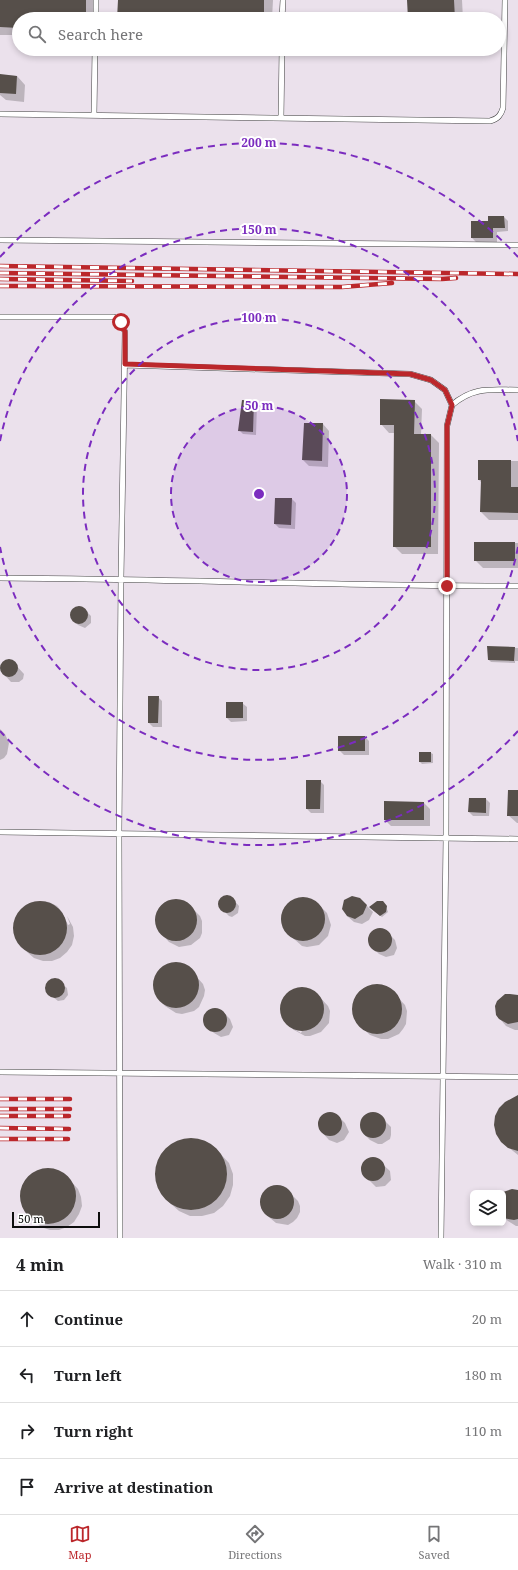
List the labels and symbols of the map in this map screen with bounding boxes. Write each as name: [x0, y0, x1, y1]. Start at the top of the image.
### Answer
text: 200 m: [241, 134, 277, 151]
text: 150 m: [241, 221, 277, 238]
text: 100 m: [241, 309, 277, 326]
route start: [112, 313, 130, 331]
text: 50 m: [245, 397, 273, 414]
centre of rings: [252, 487, 266, 501]
route end: [438, 577, 456, 595]
scale bar: [12, 1210, 100, 1229]

